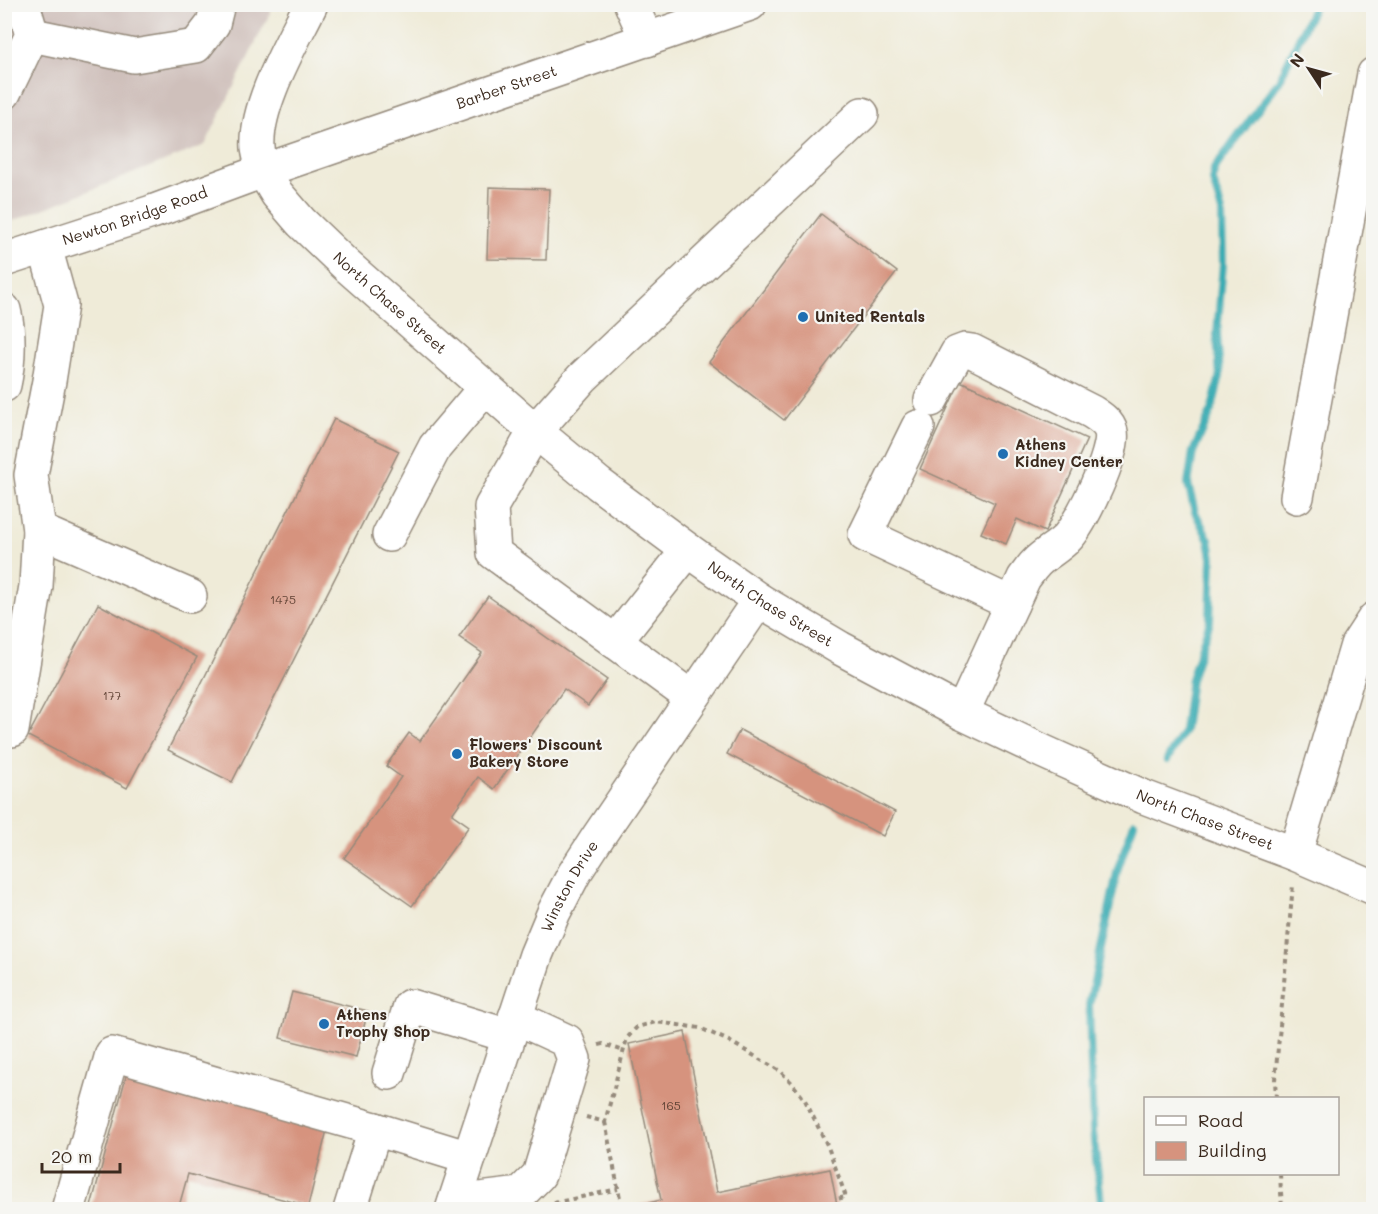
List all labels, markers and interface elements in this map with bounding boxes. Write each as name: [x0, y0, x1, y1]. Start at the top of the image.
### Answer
north arrow: [1279, 39, 1339, 99]
text: N: [1284, 49, 1309, 71]
street label: Barber Street: [453, 60, 559, 113]
street label: Newton Bridge Road: [60, 181, 210, 249]
street label: North Chase Street: [329, 247, 451, 358]
place label: United Rentals: [815, 306, 925, 326]
marker: United Rentals: [796, 310, 810, 324]
place label: Athens Kidney Center: [1015, 434, 1123, 471]
marker: Athens Kidney Center: [996, 447, 1010, 461]
street label: North Chase Street: [704, 556, 837, 651]
house number: 1475: [270, 591, 296, 607]
house number: 177: [103, 687, 122, 703]
place label: Flowers' Discount Bakery Store: [469, 734, 603, 771]
marker: Flowers' Discount Bakery Store: [450, 747, 464, 761]
street label: North Chase Street: [1133, 784, 1277, 854]
street label: Winston Drive: [536, 836, 602, 935]
place label: Athens Trophy Shop: [336, 1004, 430, 1041]
marker: Athens Trophy Shop: [317, 1017, 331, 1031]
house number: 165: [661, 1097, 681, 1113]
legend: [1144, 1097, 1339, 1175]
text: Road: [1198, 1108, 1243, 1132]
scale bar: [42, 1136, 120, 1174]
text: Building: [1198, 1138, 1266, 1162]
text: 20 m: [51, 1144, 92, 1168]

